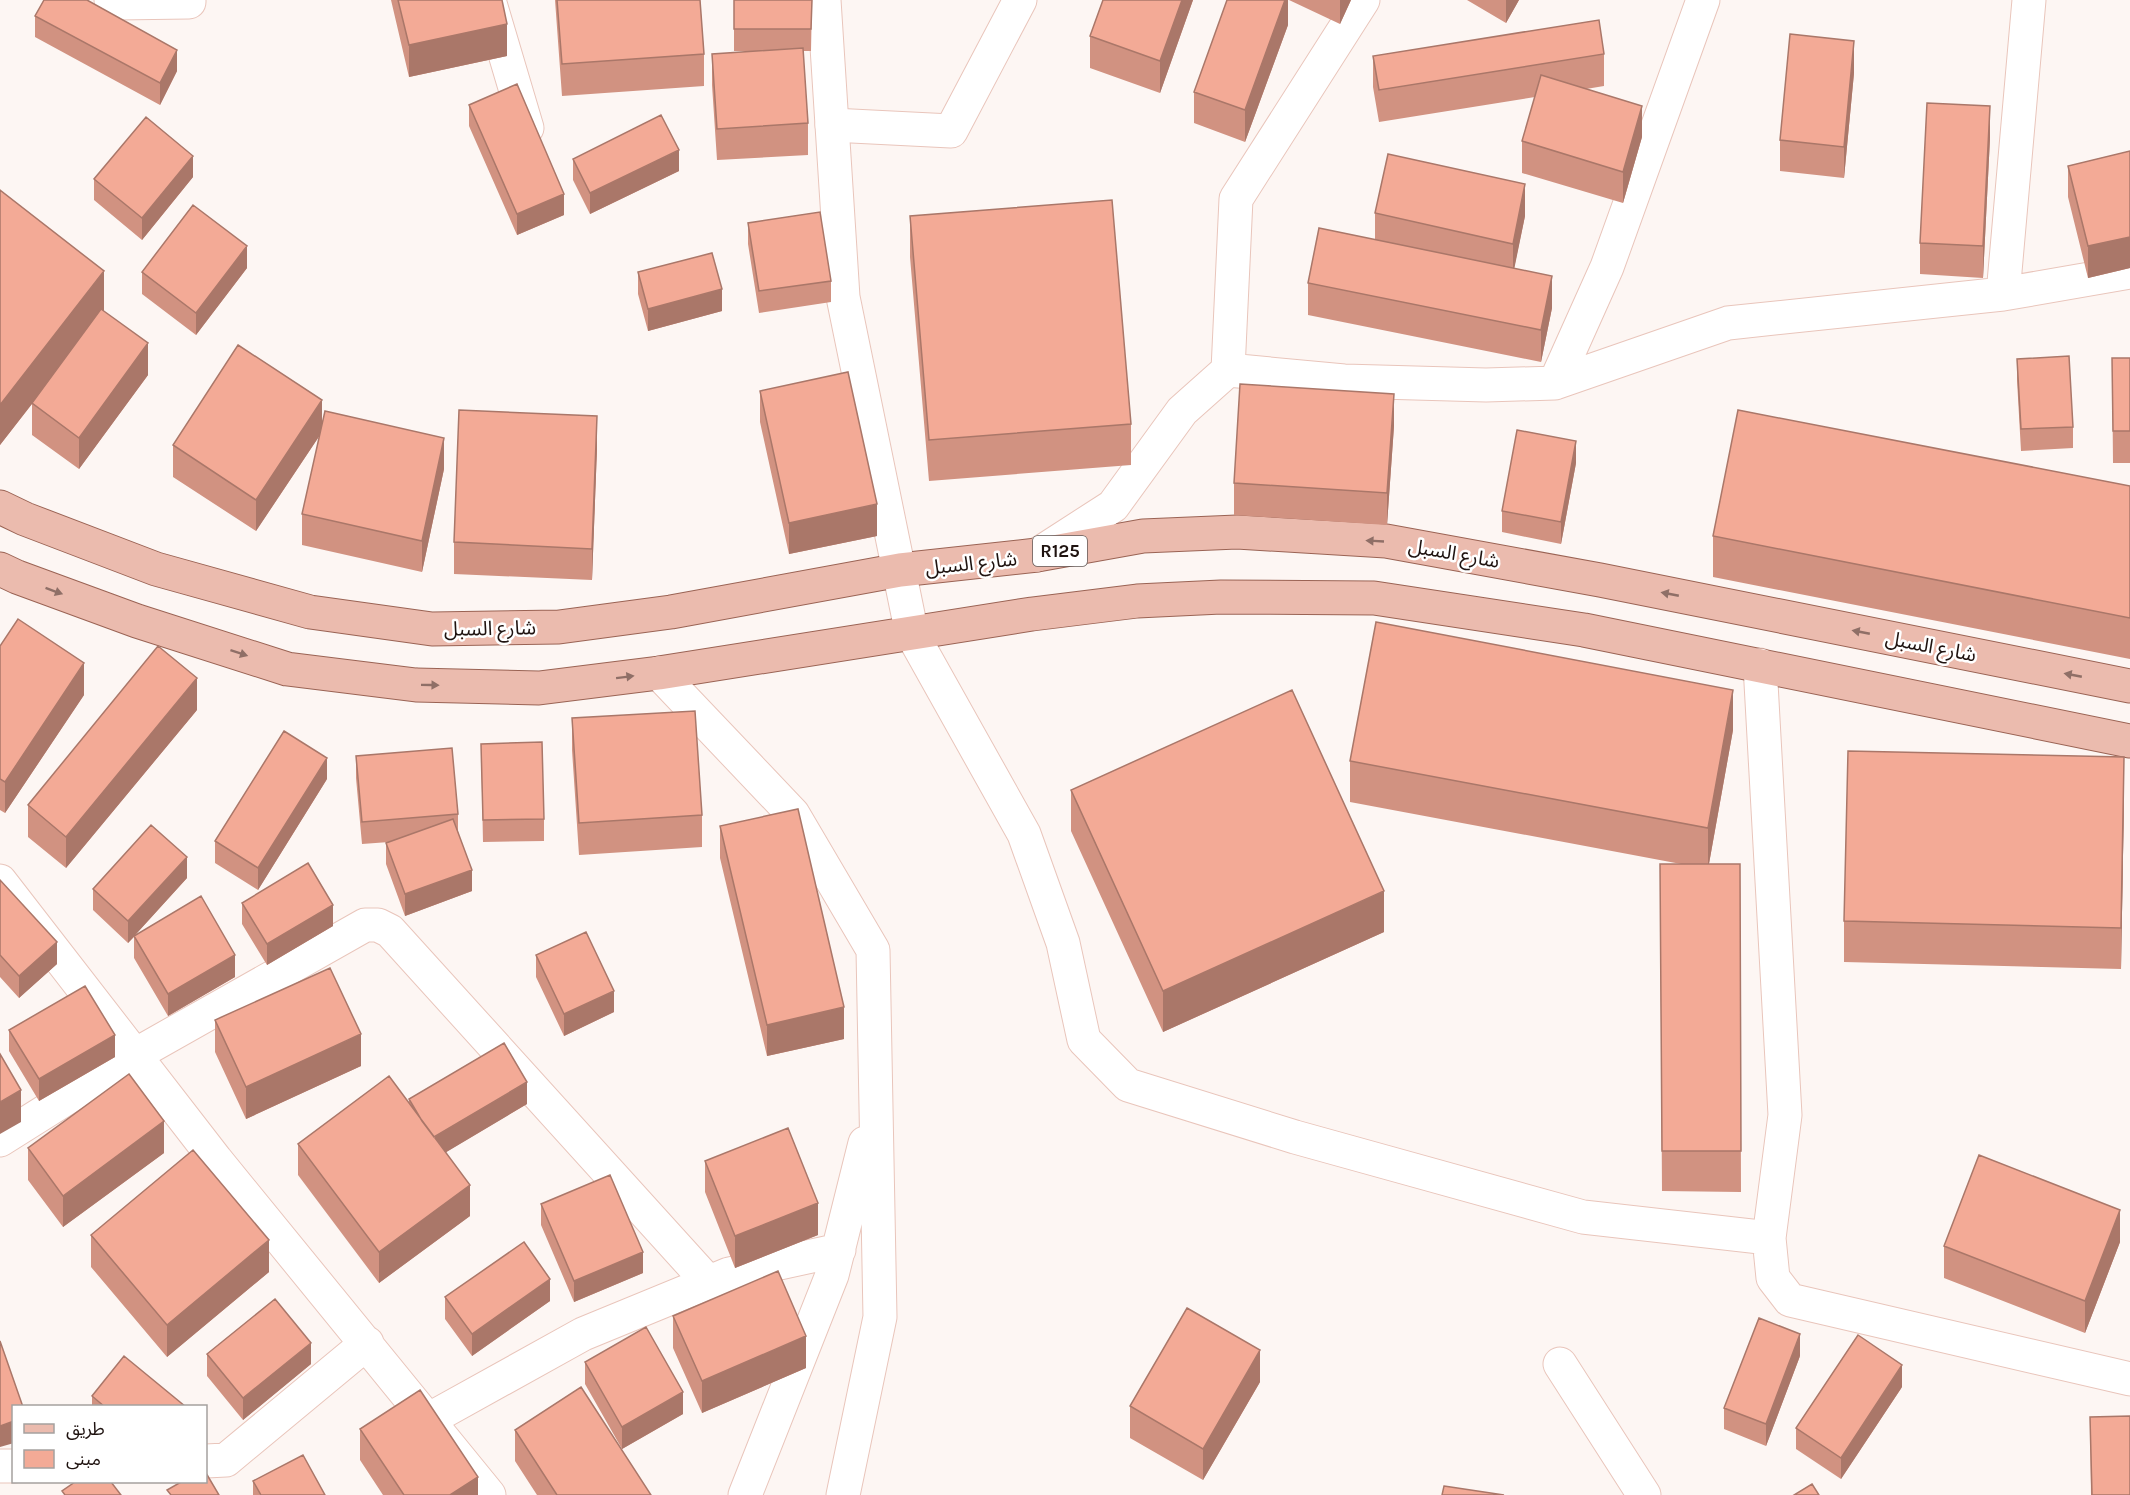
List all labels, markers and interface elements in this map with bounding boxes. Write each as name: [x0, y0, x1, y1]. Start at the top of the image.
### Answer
street label: شارع السبل: [1406, 534, 1501, 576]
road number: R125: [1033, 536, 1087, 566]
one-way arrow: [1365, 536, 1384, 545]
street label: شارع السبل: [924, 547, 1018, 583]
one-way arrow: [45, 586, 63, 596]
one-way arrow: [1660, 589, 1679, 598]
street label: شارع السبل: [444, 616, 536, 644]
street label: شارع السبل: [1883, 626, 1978, 670]
one-way arrow: [1851, 627, 1870, 636]
one-way arrow: [230, 649, 248, 659]
one-way arrow: [2063, 670, 2082, 679]
one-way arrow: [615, 672, 634, 682]
one-way arrow: [421, 680, 440, 690]
legend: [12, 1405, 207, 1483]
text: طريق: [66, 1418, 105, 1440]
text: مبنى: [66, 1448, 101, 1470]

